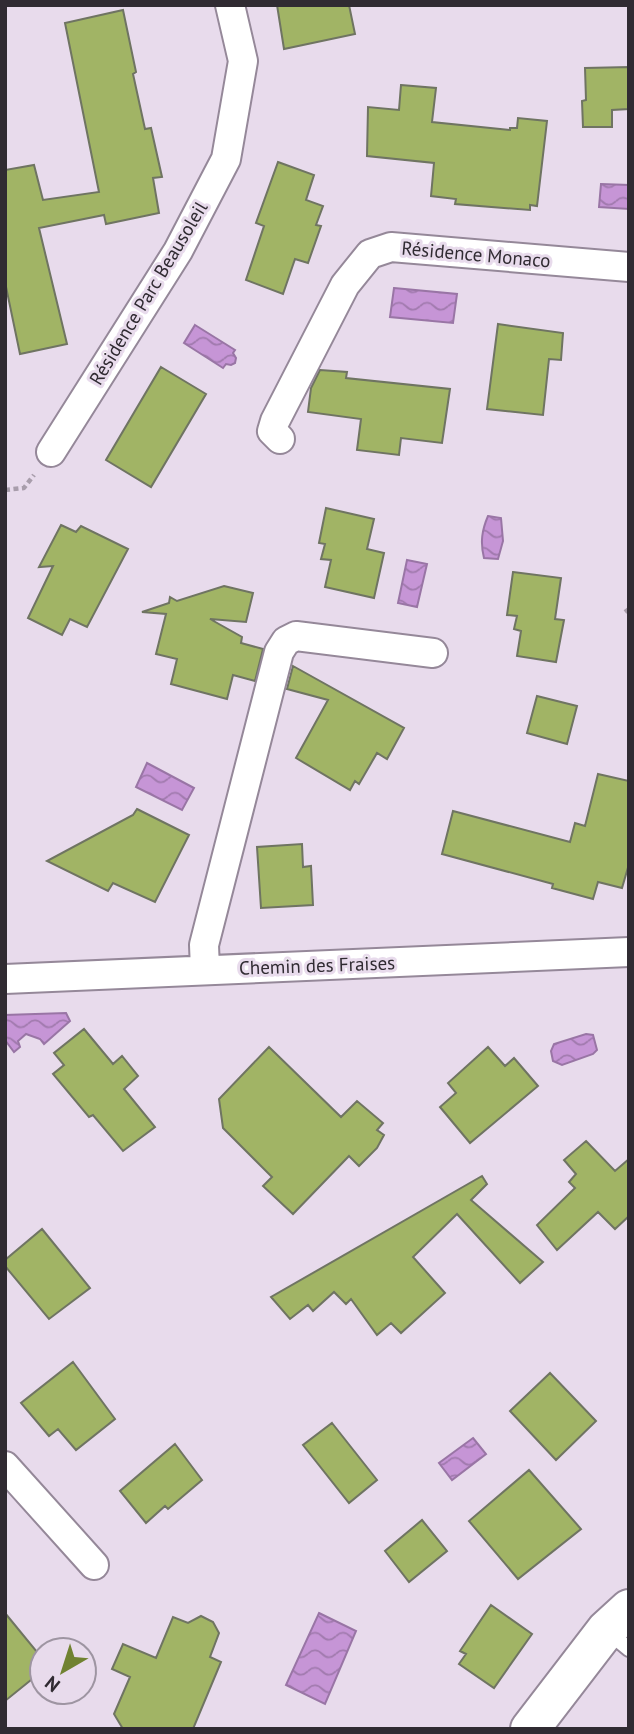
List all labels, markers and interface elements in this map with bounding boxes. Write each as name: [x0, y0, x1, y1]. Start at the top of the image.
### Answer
street label: Résidence Parc Beausoleil: [84, 197, 213, 389]
street label: Résidence Monaco: [400, 236, 552, 272]
street label: Chemin des Fraises: [238, 950, 396, 980]
north arrow: [28, 1636, 98, 1706]
text: N: [40, 1671, 65, 1697]

